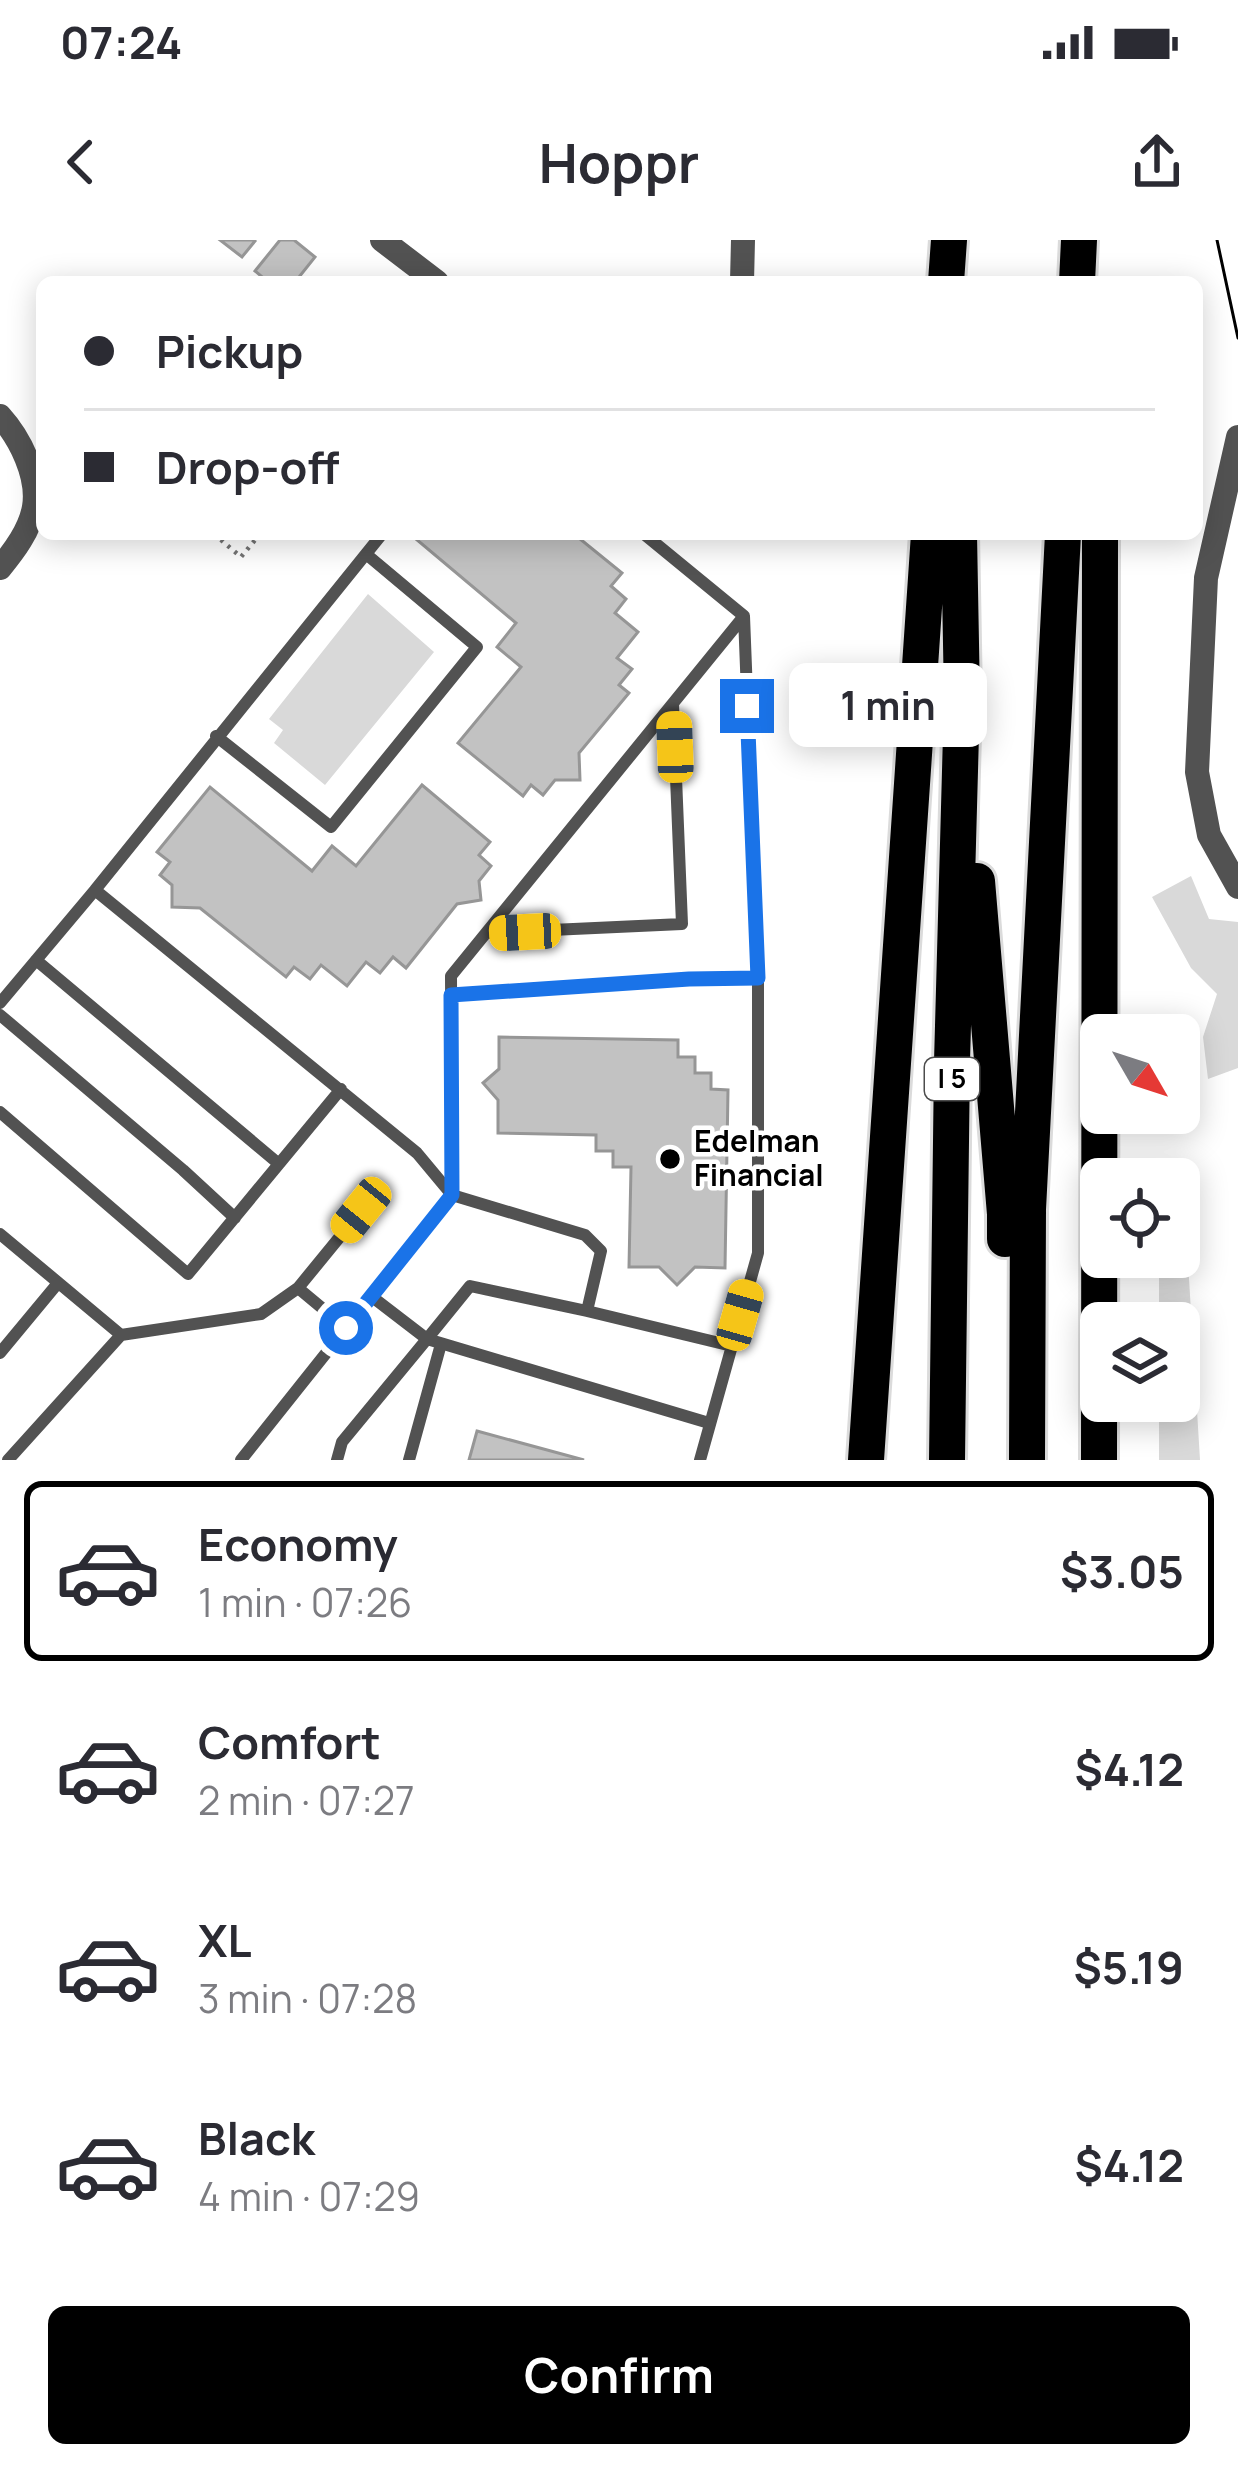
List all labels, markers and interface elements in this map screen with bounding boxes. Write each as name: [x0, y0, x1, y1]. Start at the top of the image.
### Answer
text: 07:24: [60, 11, 182, 73]
text: Hoppr: [539, 125, 699, 199]
icon: back: [48, 129, 114, 195]
icon: share: [1124, 129, 1190, 195]
text: Pickup: [156, 320, 303, 382]
text: Drop-off: [156, 436, 339, 498]
callout: 1 min: [789, 664, 987, 748]
text: 1 min: [840, 678, 936, 732]
route end: [720, 679, 774, 733]
car: [656, 710, 694, 784]
car: [488, 912, 562, 952]
north arrow: [1080, 1014, 1200, 1134]
map controls: [1080, 1014, 1200, 1422]
road number: I 5: [925, 1058, 979, 1100]
place label: Edelman Financial: [694, 1120, 824, 1195]
marker: Edelman Financial: [657, 1146, 683, 1172]
button: locate: [1080, 1158, 1200, 1278]
car: [324, 1171, 398, 1249]
car: [713, 1275, 767, 1355]
route start: [319, 1301, 373, 1355]
button: layers: [1080, 1302, 1200, 1422]
text: Economy: [198, 1513, 398, 1575]
icon: car: [54, 1517, 162, 1625]
text: $3.05: [1060, 1540, 1184, 1602]
text: 1 min · 07:26: [198, 1575, 412, 1629]
text: Comfort: [198, 1711, 381, 1773]
icon: car: [54, 1715, 162, 1823]
text: $4.12: [1074, 1738, 1184, 1800]
text: 2 min · 07:27: [198, 1773, 415, 1827]
text: XL: [198, 1909, 252, 1971]
icon: car: [54, 1913, 162, 2021]
text: $5.19: [1073, 1936, 1184, 1998]
text: 3 min · 07:28: [198, 1971, 417, 2025]
text: Black: [198, 2107, 315, 2169]
icon: car: [54, 2111, 162, 2219]
text: $4.12: [1074, 2134, 1184, 2196]
text: 4 min · 07:29: [198, 2169, 420, 2223]
button: Confirm: [48, 2306, 1190, 2444]

